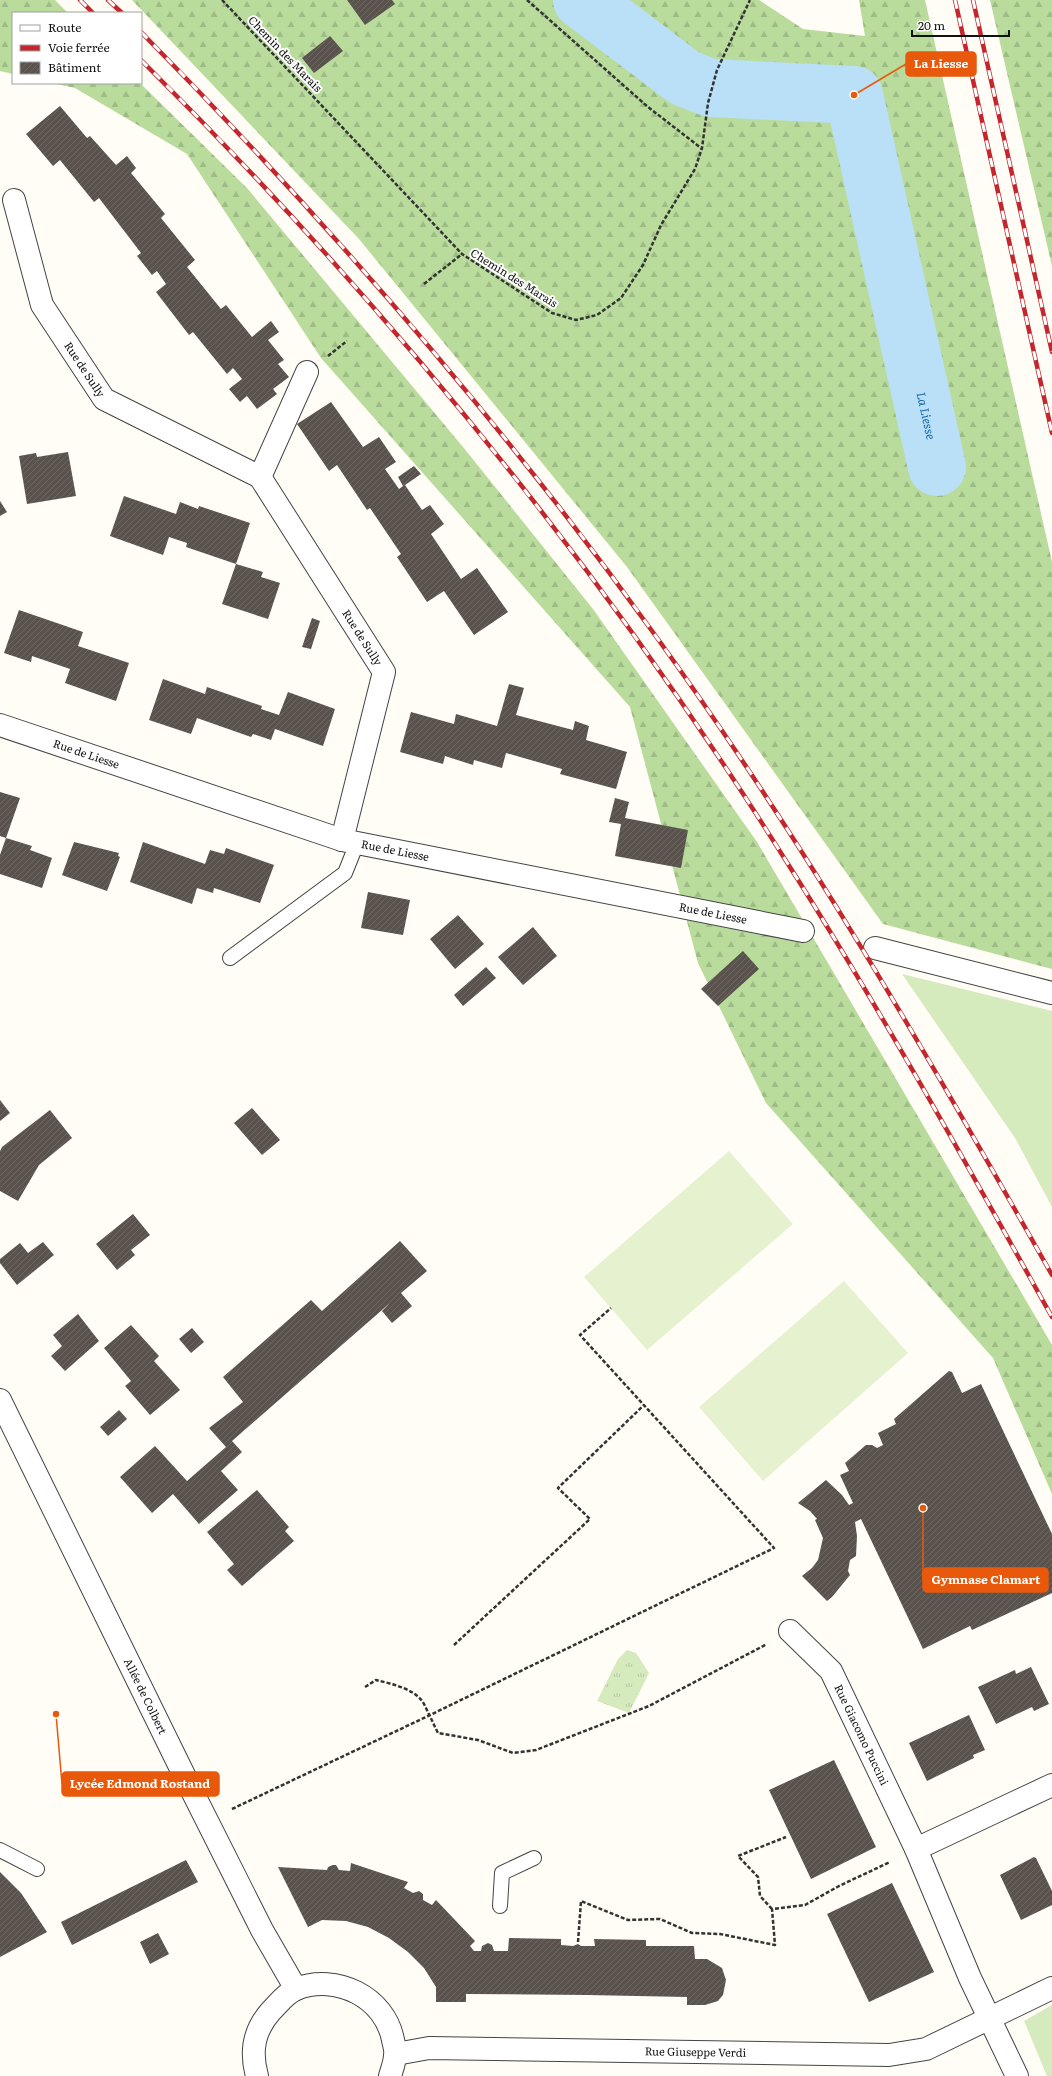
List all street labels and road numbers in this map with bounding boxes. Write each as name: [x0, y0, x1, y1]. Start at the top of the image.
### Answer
street label: Chemin des Marais: [245, 12, 326, 95]
street label: Chemin des Marais: [468, 244, 561, 310]
street label: Rue de Sully: [61, 338, 110, 401]
street label: Rue de Sully: [339, 606, 387, 669]
street label: Rue de Liesse: [51, 734, 122, 772]
street label: Rue de Liesse: [360, 835, 431, 864]
street label: Rue de Liesse: [678, 898, 749, 927]
street label: Allée de Colbert: [121, 1655, 172, 1737]
street label: Rue Giacomo Puccini: [831, 1681, 894, 1788]
street label: Rue Giuseppe Verdi: [645, 2042, 747, 2060]

